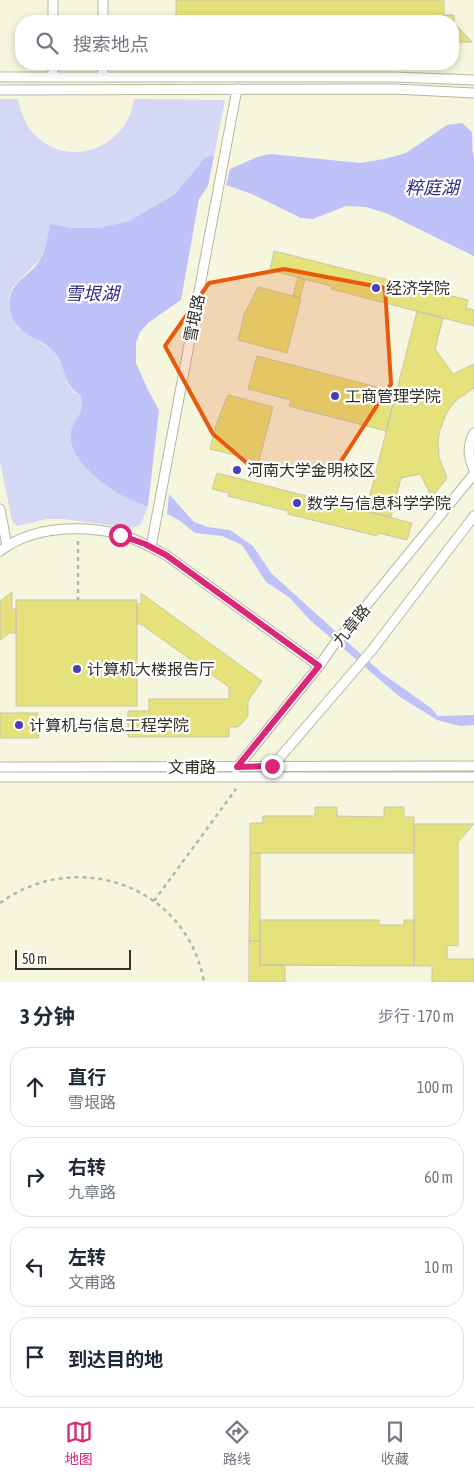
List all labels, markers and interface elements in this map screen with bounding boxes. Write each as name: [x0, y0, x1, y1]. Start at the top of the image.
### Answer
search box: [15, 15, 459, 70]
icon: search: [33, 29, 61, 57]
text: 搜索地点: [73, 33, 149, 55]
water label: 粹庭湖: [405, 177, 462, 198]
place label: 经济学院: [386, 279, 450, 297]
marker: 经济学院: [370, 282, 382, 294]
water label: 雪垠湖: [65, 283, 122, 304]
street label: 雪垠路: [181, 293, 207, 343]
place label: 工商管理学院: [345, 387, 441, 405]
marker: 工商管理学院: [329, 390, 341, 402]
place label: 河南大学金明校区: [247, 461, 375, 479]
marker: 河南大学金明校区: [231, 464, 243, 476]
place label: 数学与信息科学学院: [307, 494, 451, 512]
marker: 数学与信息科学学院: [291, 497, 303, 509]
route start: [109, 524, 132, 547]
street label: 九章路: [329, 601, 373, 649]
place label: 计算机大楼报告厅: [87, 660, 215, 678]
marker: 计算机大楼报告厅: [71, 663, 83, 675]
place label: 计算机与信息工程学院: [29, 716, 189, 734]
marker: 计算机与信息工程学院: [13, 719, 25, 731]
route end: [261, 755, 284, 778]
street label: 文甫路: [168, 758, 216, 776]
scale bar: [15, 947, 131, 970]
text: 50 m: [22, 951, 47, 967]
text: 3 分钟: [20, 1004, 75, 1028]
text: 步行 · 170 m: [378, 1007, 454, 1025]
text: 直行: [68, 1066, 106, 1088]
icon: ahead: [21, 1073, 49, 1101]
text: 100 m: [417, 1078, 453, 1096]
text: 雪垠路: [68, 1093, 116, 1111]
text: 右转: [68, 1156, 106, 1178]
icon: right: [21, 1163, 49, 1191]
text: 60 m: [424, 1168, 453, 1186]
text: 九章路: [68, 1183, 116, 1201]
text: 左转: [68, 1246, 106, 1268]
icon: left: [21, 1253, 49, 1281]
text: 10 m: [424, 1258, 453, 1276]
text: 文甫路: [68, 1273, 116, 1291]
icon: arrive: [21, 1343, 49, 1371]
text: 到达目的地: [68, 1348, 163, 1370]
tab: 地图: [65, 1418, 93, 1468]
tab: 路线: [223, 1418, 251, 1468]
tab: 收藏: [381, 1418, 409, 1468]

